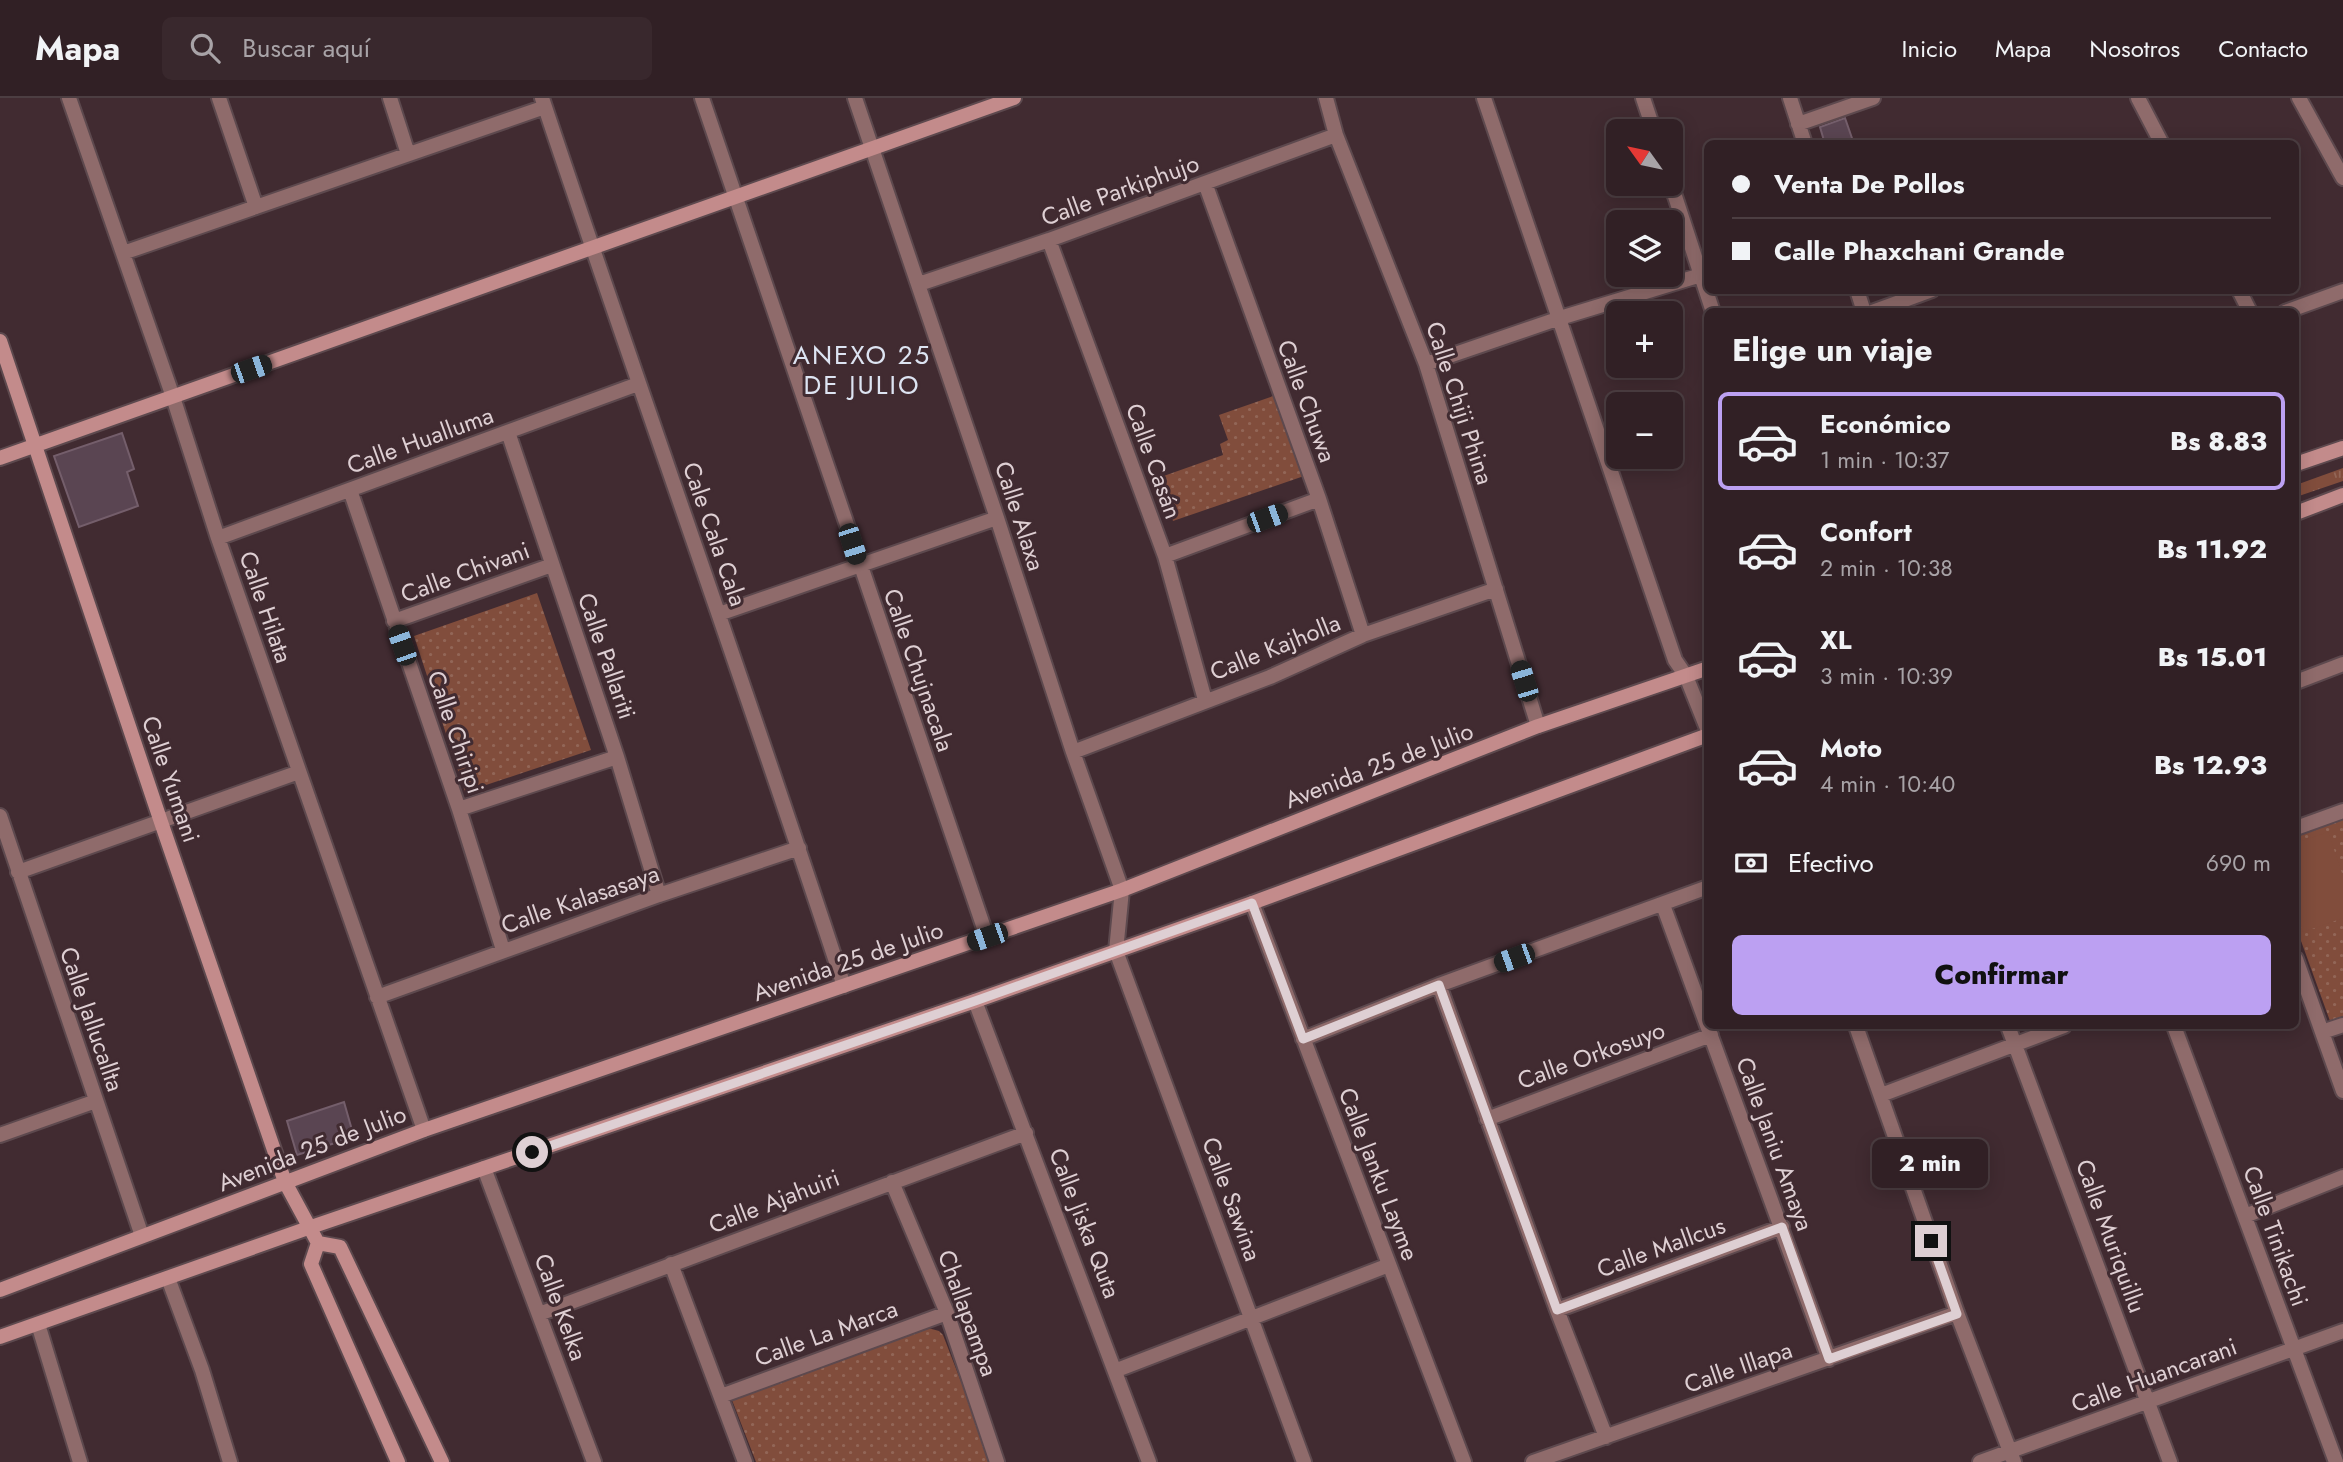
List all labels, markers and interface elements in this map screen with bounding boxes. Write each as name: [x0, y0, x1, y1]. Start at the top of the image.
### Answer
search box: [162, 17, 652, 80]
text: Mapa: [35, 25, 120, 72]
icon: search: [186, 29, 224, 67]
text: Buscar aquí: [242, 29, 370, 67]
text: Inicio: [1902, 31, 1957, 66]
text: Mapa: [1995, 31, 2051, 66]
text: Nosotros: [2089, 31, 2180, 66]
text: Contacto: [2218, 31, 2308, 66]
north arrow: [1606, 119, 1684, 196]
map controls: [1606, 119, 1683, 469]
street label: Calle Parkiphujo: [1036, 145, 1204, 235]
text: Venta De Pollos: [1774, 165, 1965, 203]
button: layers: [1606, 210, 1683, 287]
text: Calle Phaxchani Grande: [1774, 232, 2065, 270]
button: +: [1606, 301, 1683, 378]
street label: Calle Chiji Phina: [1417, 317, 1503, 489]
text: Elige un viaje: [1732, 327, 1933, 373]
street label: Calle Chuwa: [1269, 335, 1345, 467]
district label: ANEXO 25 DE JULIO: [793, 336, 931, 404]
car: [228, 352, 275, 386]
button: −: [1606, 392, 1683, 469]
street label: Calle Hualluma: [342, 397, 498, 483]
street label: Calle Casán: [1117, 398, 1191, 524]
text: Económico: [1820, 405, 1951, 443]
icon: car: [1736, 410, 1799, 473]
text: Bs 8.83: [2170, 422, 2267, 460]
text: 1 min · 10:37: [1820, 443, 1949, 477]
street label: Cale Cala Cala: [674, 457, 756, 611]
street label: Calle Alaxa: [986, 457, 1054, 575]
car: [1244, 501, 1291, 535]
text: Confort: [1820, 513, 1912, 551]
icon: car: [1736, 518, 1799, 581]
car: [836, 521, 869, 567]
text: Bs 11.92: [2157, 530, 2267, 568]
street label: Calle Chivani: [396, 533, 534, 611]
street label: Calle Hilata: [231, 546, 301, 668]
text: 2 min · 10:38: [1820, 551, 1953, 585]
street label: Calle Chujnacala: [875, 584, 963, 756]
street label: Calle Pallariti: [569, 588, 645, 724]
street label: Calle Kajholla: [1204, 605, 1346, 689]
text: XL: [1820, 621, 1852, 659]
car: [386, 622, 419, 668]
icon: car: [1736, 626, 1799, 689]
text: Bs 15.01: [2158, 638, 2267, 676]
car: [1508, 658, 1541, 704]
text: 3 min · 10:39: [1820, 659, 1953, 693]
street label: Calle Chiripi: [419, 666, 493, 798]
street label: Calle Yumani: [133, 711, 209, 847]
street label: Avenida 25 de Julio: [1280, 713, 1478, 817]
text: Moto: [1820, 729, 1882, 767]
icon: car: [1736, 734, 1799, 797]
text: Bs 12.93: [2154, 746, 2267, 784]
text: 4 min · 10:40: [1820, 767, 1955, 801]
icon: cash: [1732, 844, 1770, 882]
text: Efectivo: [1788, 844, 1874, 882]
text: 690 m: [2206, 846, 2271, 880]
street label: Calle Kalasasaya: [496, 856, 664, 942]
street label: Avenida 25 de Julio: [748, 912, 948, 1010]
car: [964, 920, 1011, 954]
button: Confirmar: [1732, 935, 2271, 1015]
car: [1491, 941, 1538, 975]
street label: Calle Jallucallta: [51, 942, 133, 1096]
street label: Calle Orkosuyo: [1512, 1012, 1670, 1098]
street label: Calle Janiu Amaya: [1727, 1052, 1823, 1236]
street label: Calle Janku Layme: [1330, 1083, 1428, 1265]
street label: Avenida 25 de Julio: [213, 1096, 411, 1200]
street label: Calle Sawina: [1193, 1132, 1271, 1266]
route start: [516, 1136, 548, 1168]
callout: 2 min: [1873, 1140, 1989, 1188]
street label: Calle Jiska Quta: [1040, 1143, 1130, 1303]
text: 2 min: [1899, 1146, 1961, 1180]
street label: Calle Muriquillu: [2067, 1154, 2155, 1318]
street label: Calle Ajahuiri: [703, 1160, 845, 1242]
street label: Calle Tinikachi: [2234, 1161, 2318, 1311]
street label: Calle Mallcus: [1592, 1208, 1730, 1286]
route end: [1915, 1225, 1947, 1257]
street label: Challapampa: [929, 1245, 1007, 1381]
street label: Calle Kelka: [526, 1249, 596, 1365]
street label: Calle La Marca: [750, 1291, 902, 1375]
street label: Calle Huancarani: [2066, 1329, 2242, 1421]
street label: Calle Illapa: [1679, 1332, 1797, 1402]

